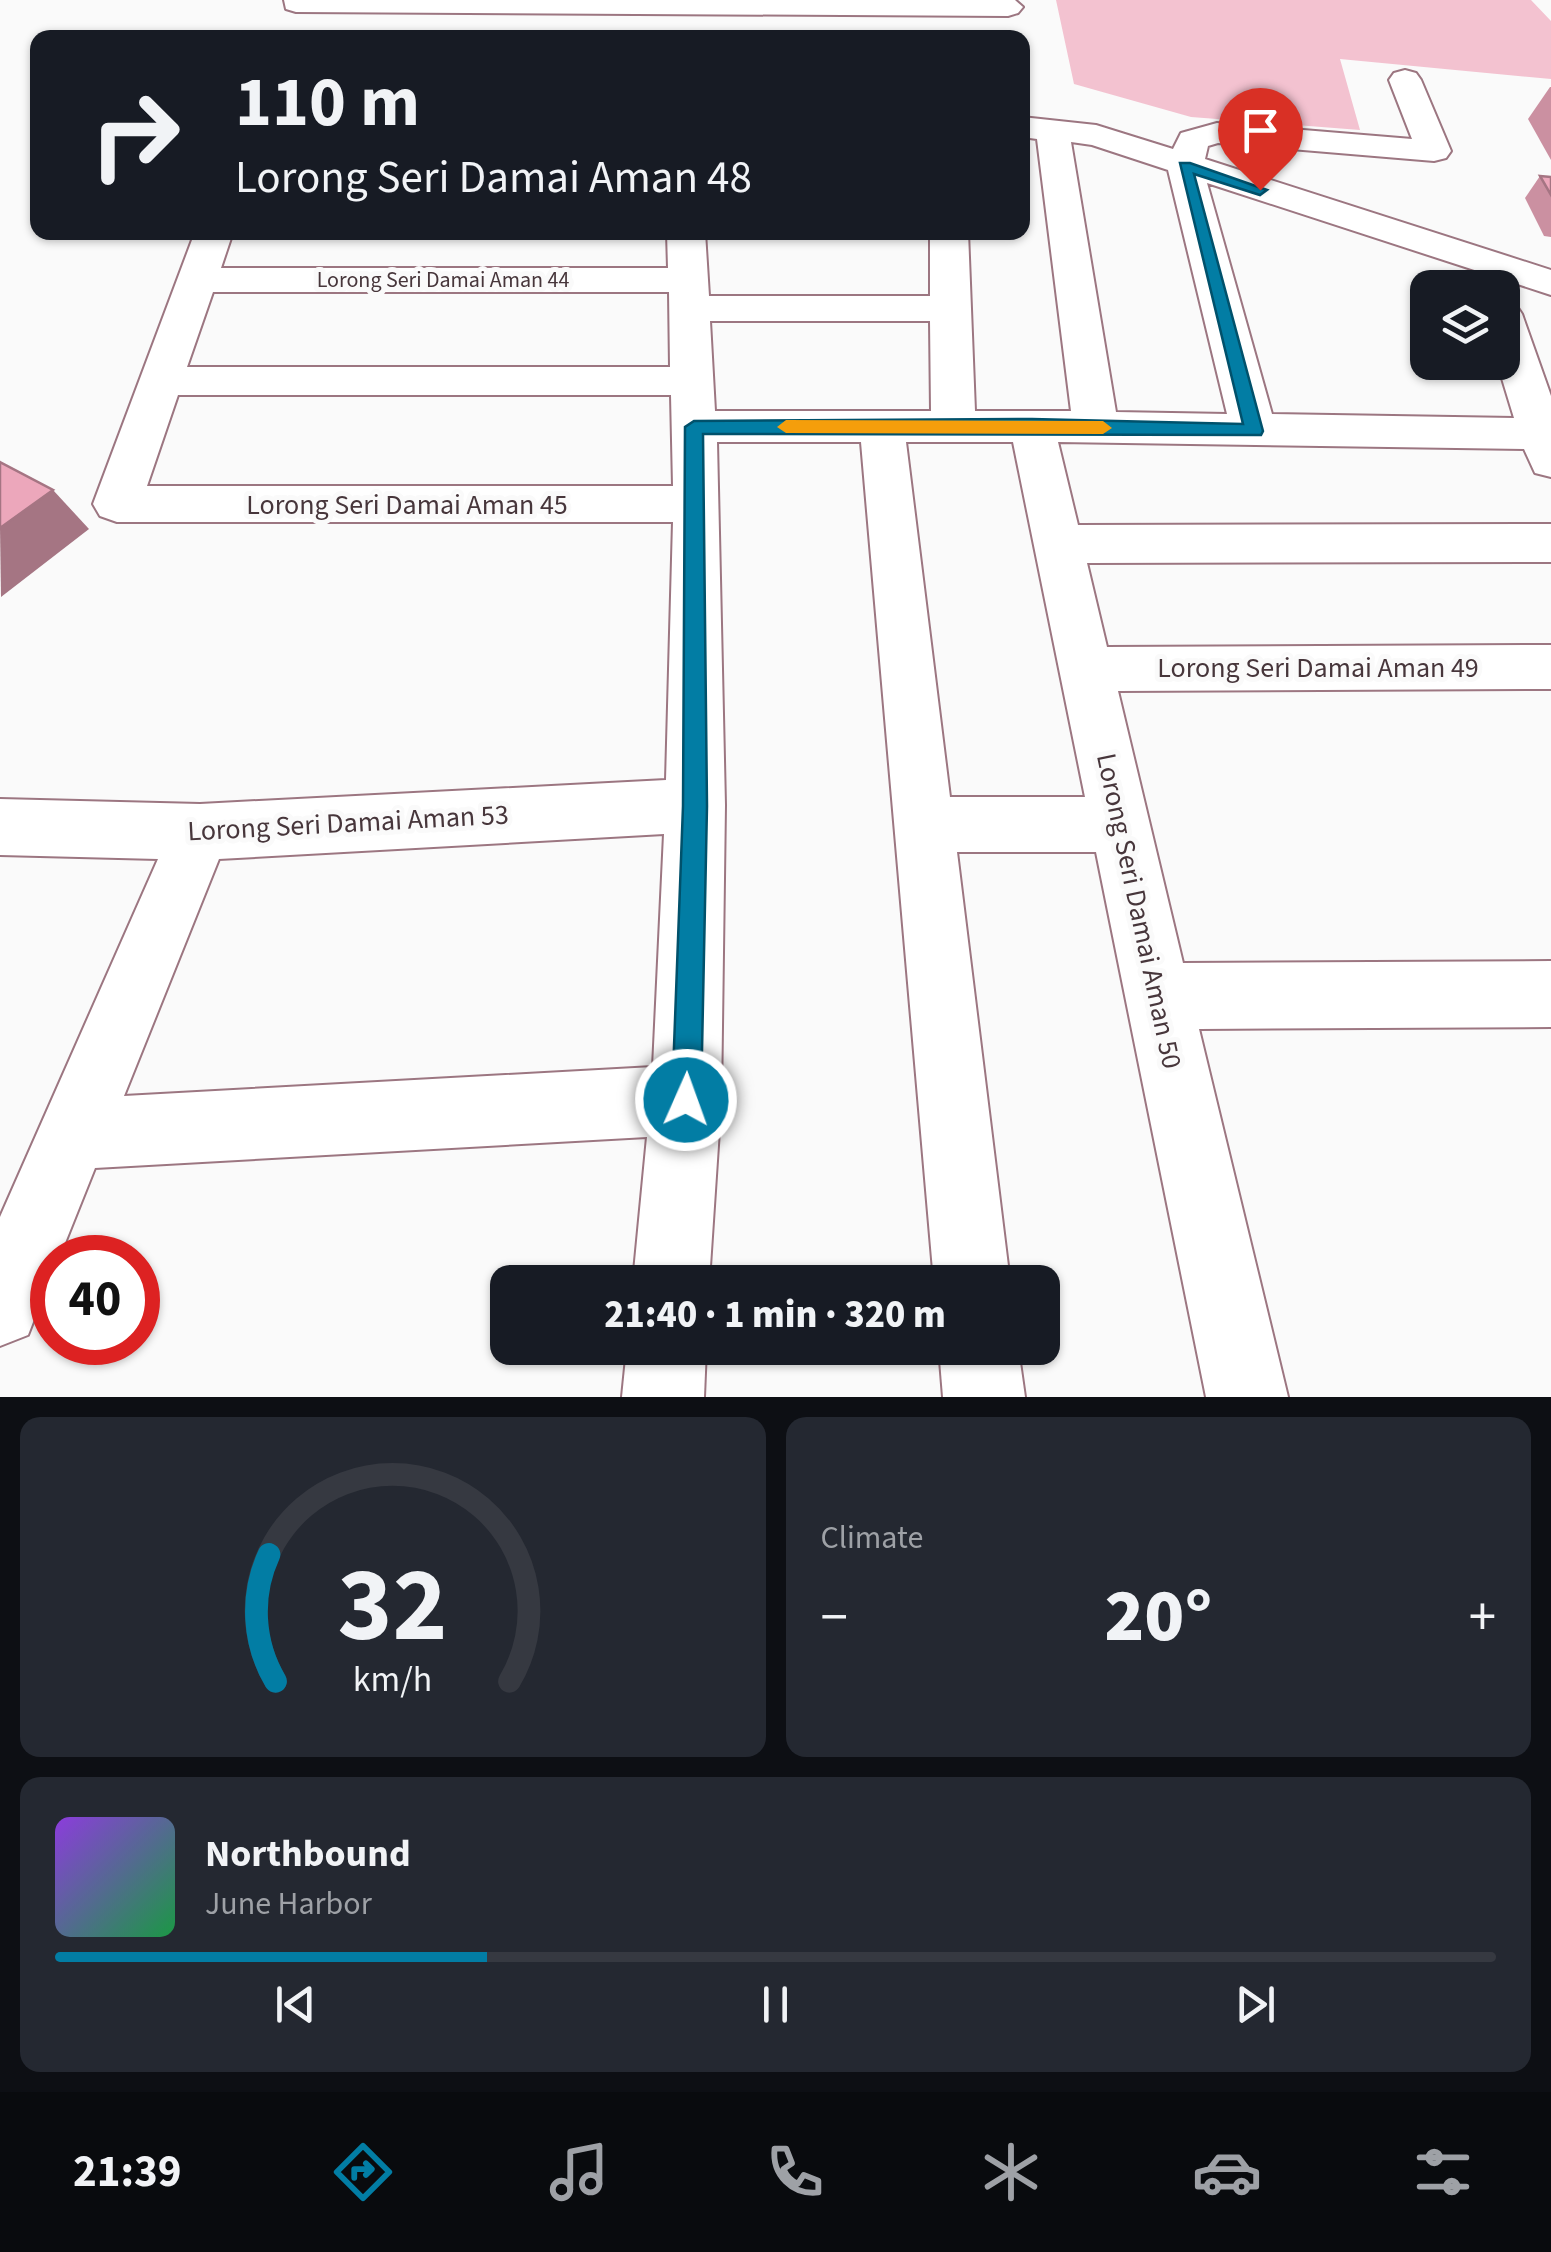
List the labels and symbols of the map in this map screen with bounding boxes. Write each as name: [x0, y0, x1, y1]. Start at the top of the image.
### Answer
pin: [1218, 88, 1303, 191]
street label: Lorong Seri Damai Aman 44: [317, 264, 569, 296]
street label: Lorong Seri Damai Aman 45: [246, 485, 568, 525]
street label: Lorong Seri Damai Aman 49: [1157, 648, 1479, 688]
street label: Lorong Seri Damai Aman 50: [1086, 750, 1192, 1072]
street label: Lorong Seri Damai Aman 53: [186, 795, 510, 851]
position arrow: [634, 1048, 738, 1152]
speed limit sign: 40: [30, 1235, 160, 1365]

